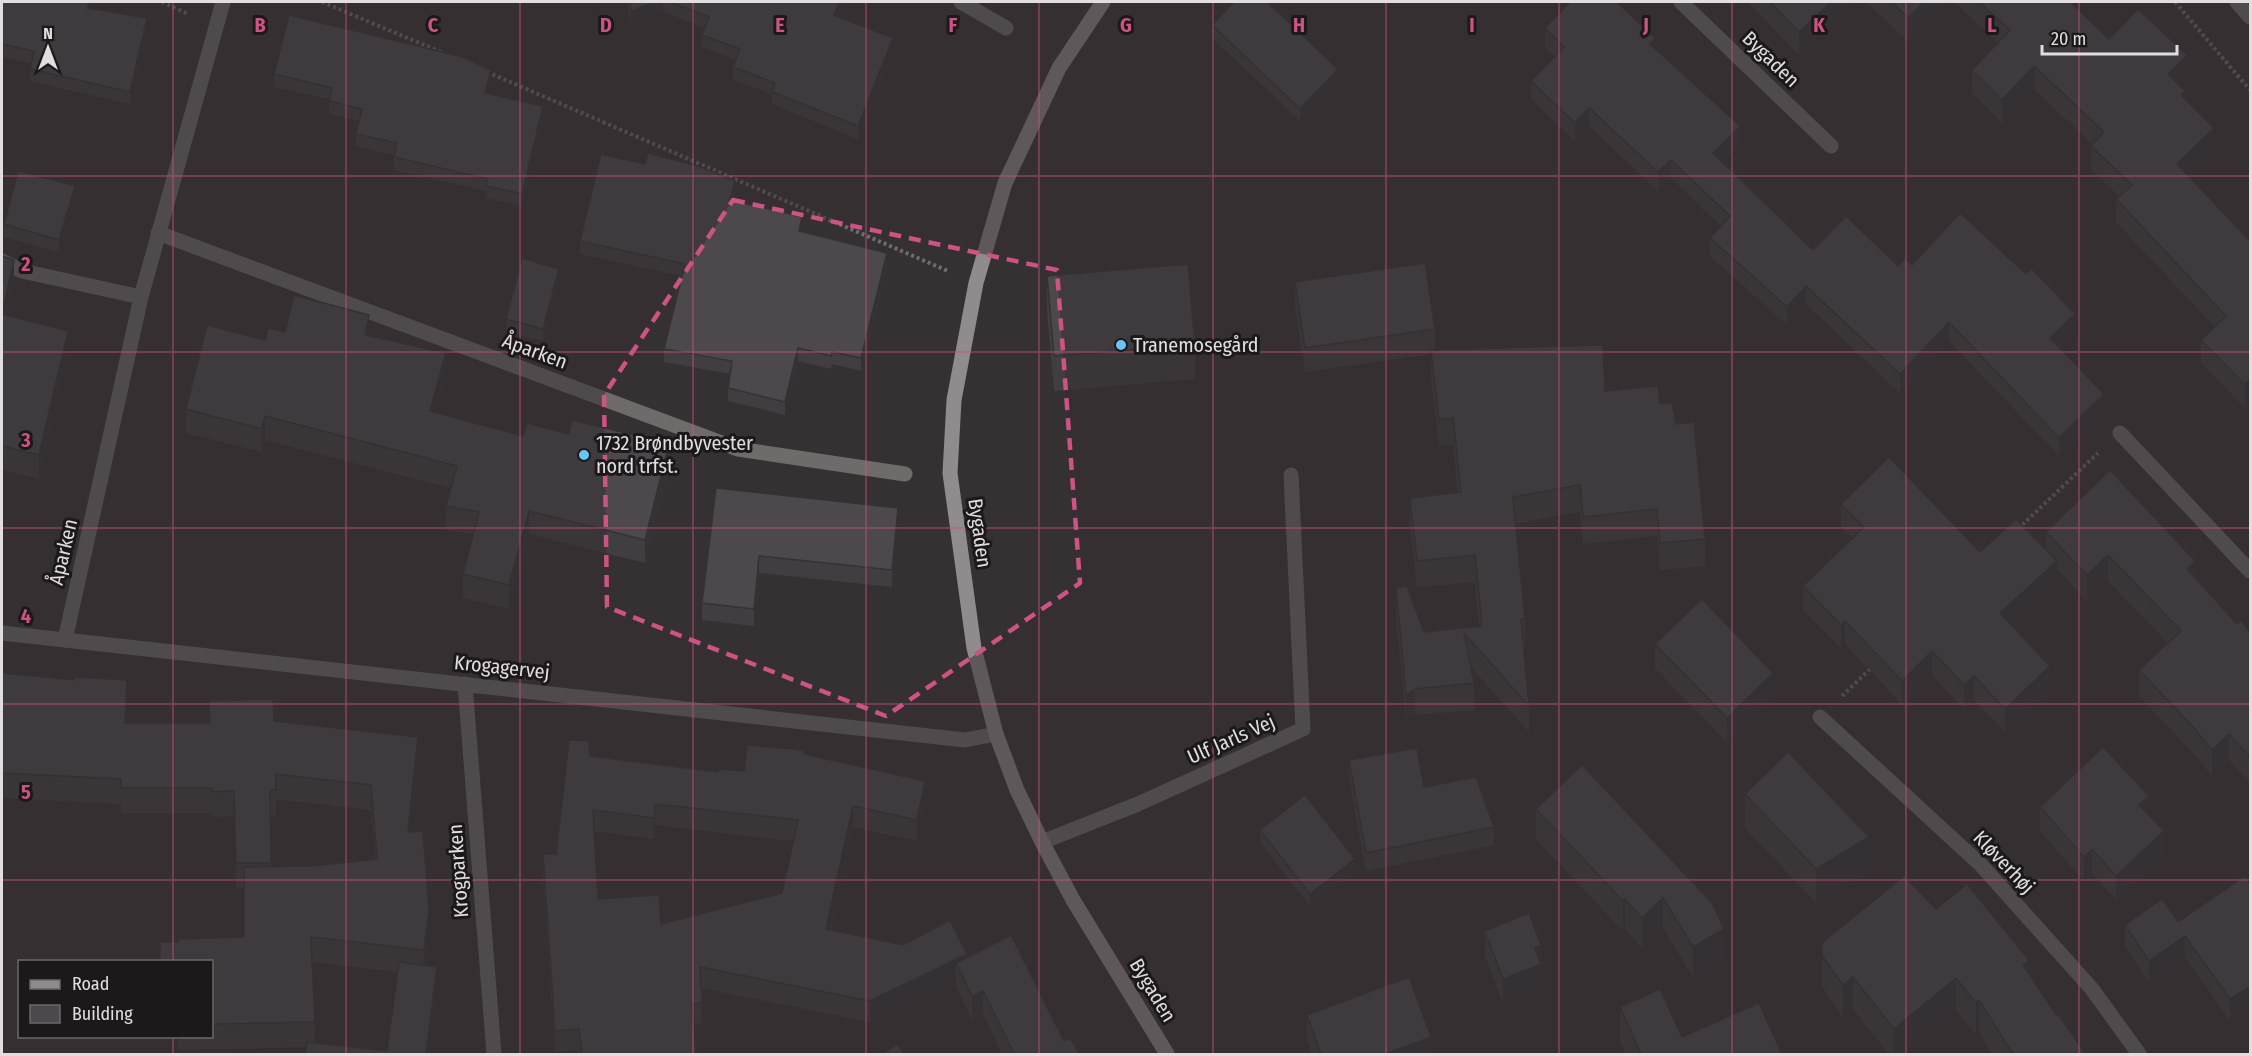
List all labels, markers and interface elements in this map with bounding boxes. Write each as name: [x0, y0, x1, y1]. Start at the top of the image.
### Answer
text: B: [254, 13, 266, 37]
text: C: [428, 13, 439, 37]
text: D: [600, 13, 612, 37]
text: E: [775, 13, 785, 37]
text: F: [949, 13, 958, 37]
text: G: [1120, 13, 1132, 37]
text: H: [1293, 13, 1305, 37]
text: I: [1469, 13, 1475, 37]
text: J: [1642, 13, 1649, 37]
text: K: [1813, 13, 1825, 37]
text: L: [1987, 13, 1997, 37]
north arrow: [18, 18, 78, 78]
scale bar: [2042, 18, 2177, 56]
text: N: [43, 24, 53, 43]
street label: Bygaden: [1738, 26, 1804, 92]
text: 20 m: [2051, 28, 2086, 50]
text: 2: [20, 252, 31, 276]
street label: Åparken: [499, 327, 571, 374]
place label: Tranemosegård: [1133, 333, 1259, 357]
marker: Tranemosegård: [1114, 338, 1128, 352]
text: 3: [20, 428, 31, 452]
place label: 1732 Brøndbyvester nord trfst.: [596, 431, 753, 478]
marker: 1732 Brøndbyvester nord trfst.: [577, 448, 591, 462]
street label: Bygaden: [963, 497, 997, 569]
street label: Åparken: [43, 516, 82, 588]
text: 4: [21, 604, 31, 628]
street label: Krogagervej: [453, 650, 551, 684]
street label: Ulf Jarls Vej: [1184, 709, 1278, 769]
text: 5: [21, 780, 31, 804]
street label: Krogparken: [443, 823, 473, 919]
street label: Kløverhøj: [1968, 826, 2040, 898]
street label: Bygaden: [1125, 954, 1181, 1026]
legend: [18, 960, 213, 1038]
text: Road: [72, 973, 109, 995]
text: Building: [72, 1003, 133, 1025]

